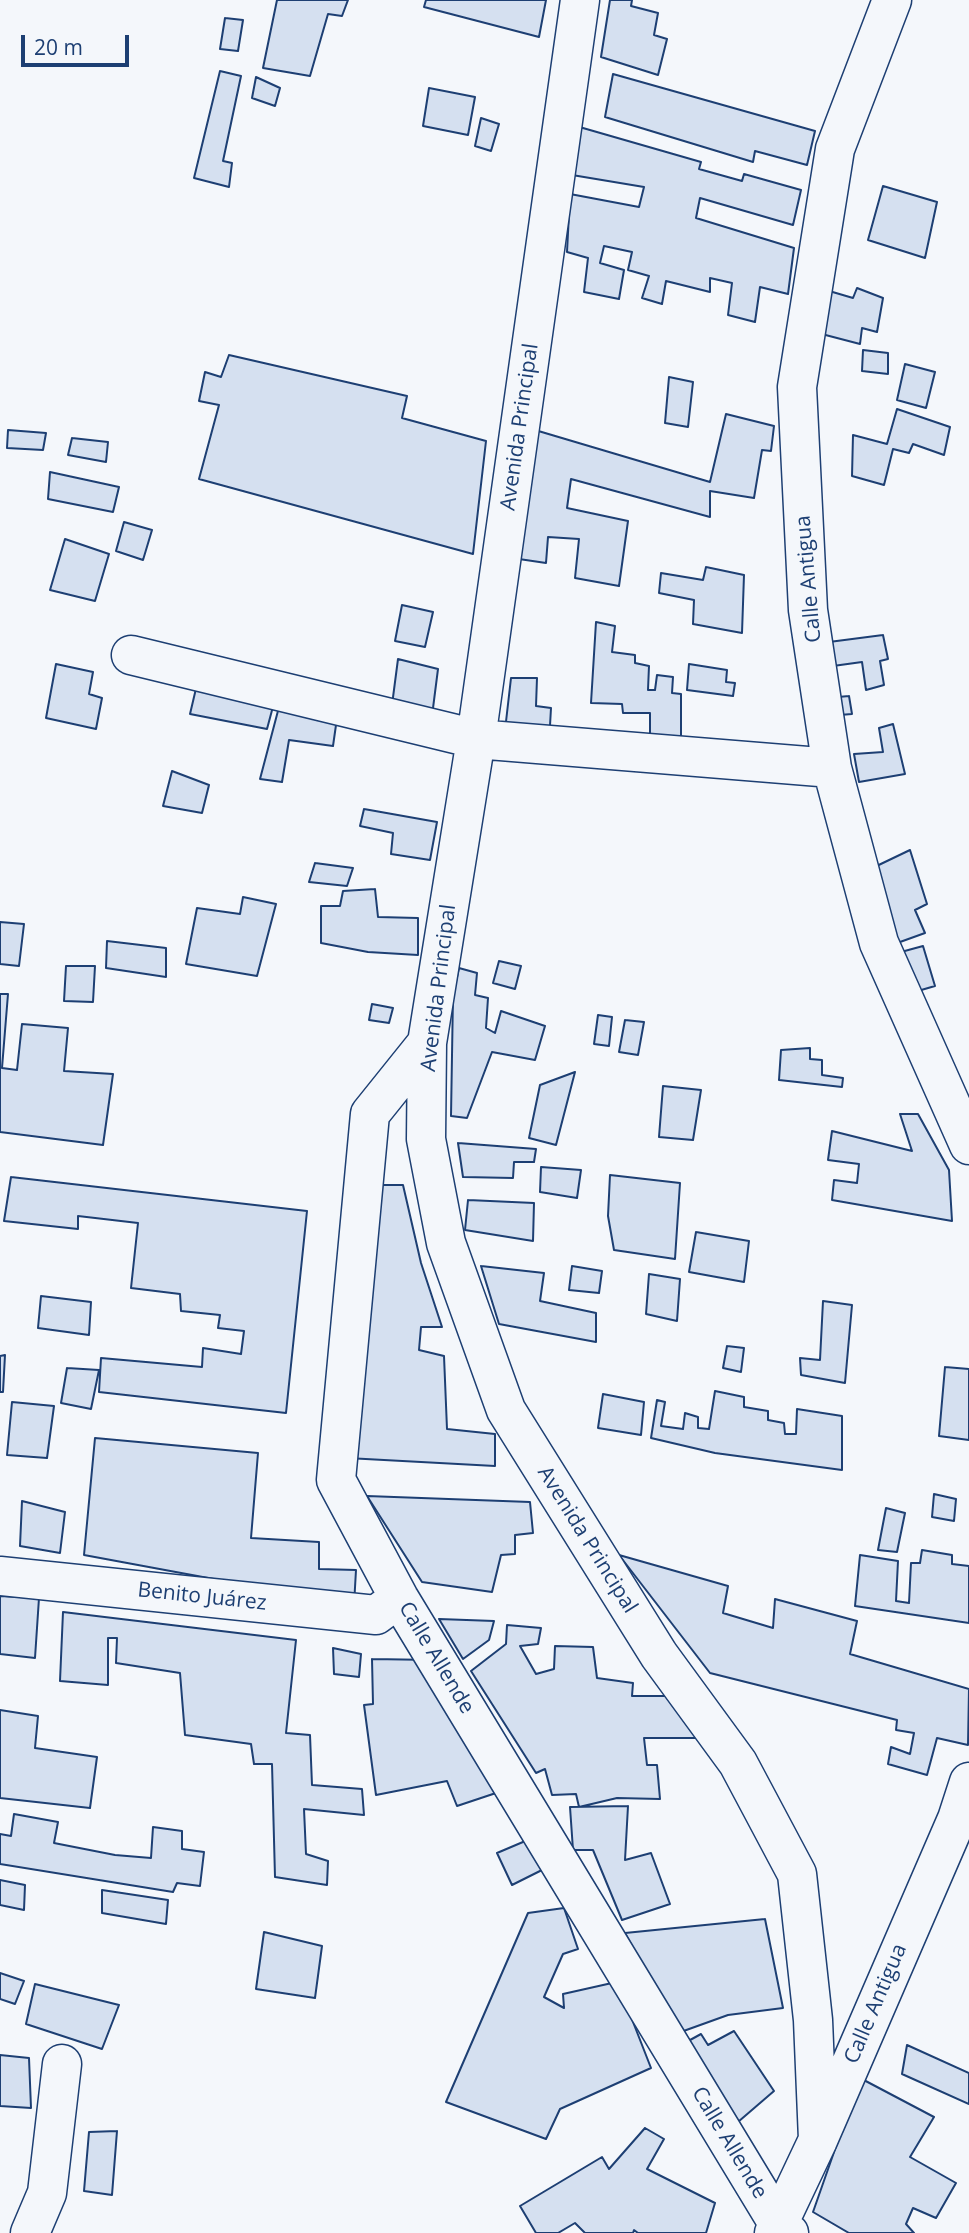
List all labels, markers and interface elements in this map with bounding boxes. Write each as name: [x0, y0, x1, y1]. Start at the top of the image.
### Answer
scale bar: [24, 21, 133, 65]
text: 20 m: [34, 33, 83, 61]
street label: Avenida Principal: [496, 342, 544, 512]
street label: Calle Antigua: [791, 514, 827, 644]
street label: Avenida Principal: [416, 903, 462, 1073]
street label: Avenida Principal: [532, 1462, 642, 1618]
street label: Benito Juárez: [136, 1578, 268, 1616]
street label: Calle Allende: [393, 1598, 479, 1718]
street label: Calle Antigua: [839, 1940, 913, 2068]
street label: Calle Allende: [686, 2083, 772, 2203]

